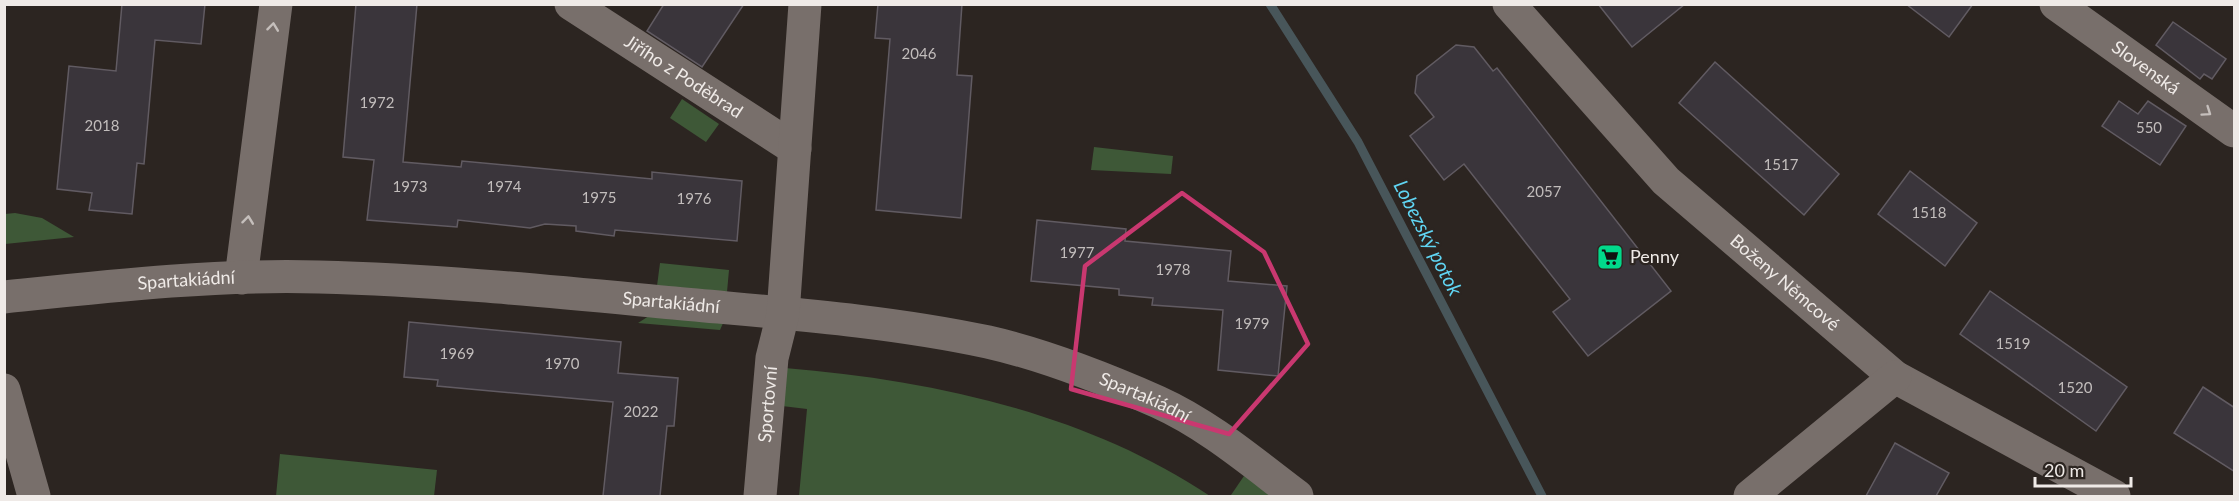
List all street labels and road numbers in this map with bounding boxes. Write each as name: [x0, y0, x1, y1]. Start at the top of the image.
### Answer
street label: Jiřího z Poděbrad: [621, 30, 747, 122]
street label: Slovenská: [2108, 35, 2184, 99]
street label: Boženy Němcové: [1726, 229, 1845, 335]
street label: Spartakiádní: [137, 265, 236, 294]
street label: Spartakiádní: [622, 286, 721, 317]
street label: Sportovní: [753, 365, 781, 443]
street label: Spartakiádní: [1097, 367, 1195, 427]

